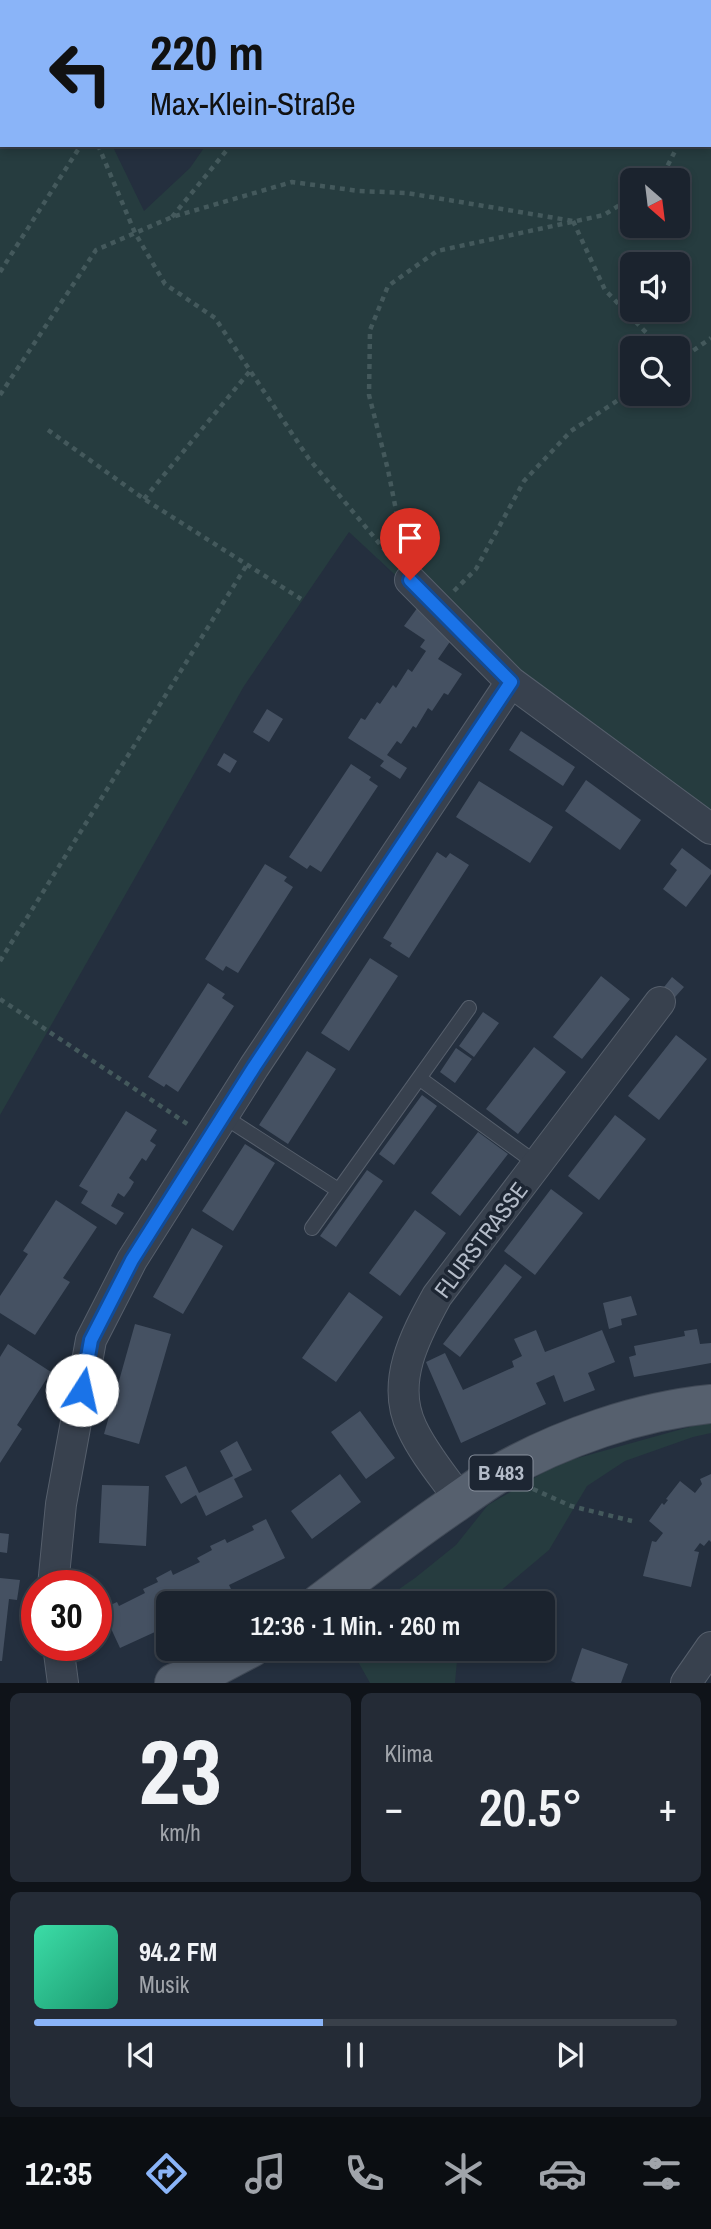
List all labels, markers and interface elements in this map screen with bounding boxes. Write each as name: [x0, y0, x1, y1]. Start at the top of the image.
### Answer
text: 220 m: [150, 19, 264, 85]
icon: left: [35, 28, 126, 119]
text: Max-Klein-Straße: [150, 82, 356, 125]
north arrow: [620, 168, 690, 238]
map controls: [620, 168, 690, 406]
button: sound: [620, 252, 690, 322]
button: search: [620, 336, 690, 406]
pin: [380, 508, 440, 580]
icon: arrive: [391, 519, 429, 557]
street label: FLURSTRASSE: [427, 1176, 534, 1304]
position arrow: [45, 1353, 119, 1427]
road number: B 483: [470, 1456, 532, 1490]
speed limit sign: 30: [21, 1570, 112, 1661]
text: 12:36 · 1 Min. · 260 m: [251, 1608, 460, 1643]
text: 23: [139, 1710, 222, 1832]
text: Klima: [385, 1738, 433, 1769]
text: 20.5°: [479, 1772, 583, 1842]
text: −: [385, 1782, 403, 1833]
text: +: [659, 1782, 677, 1833]
text: km/h: [160, 1817, 201, 1848]
text: 94.2 FM: [139, 1934, 217, 1969]
text: Musik: [139, 1969, 189, 2000]
icon: previous: [122, 2036, 160, 2074]
icon: pause: [336, 2036, 374, 2074]
icon: next: [551, 2036, 589, 2074]
icon: directions: [142, 2149, 191, 2198]
icon: music: [241, 2149, 290, 2198]
icon: phone: [340, 2149, 389, 2198]
icon: climate: [439, 2149, 488, 2198]
icon: car: [538, 2149, 587, 2198]
icon: filters: [637, 2149, 686, 2198]
text: 12:35: [25, 2152, 92, 2195]

